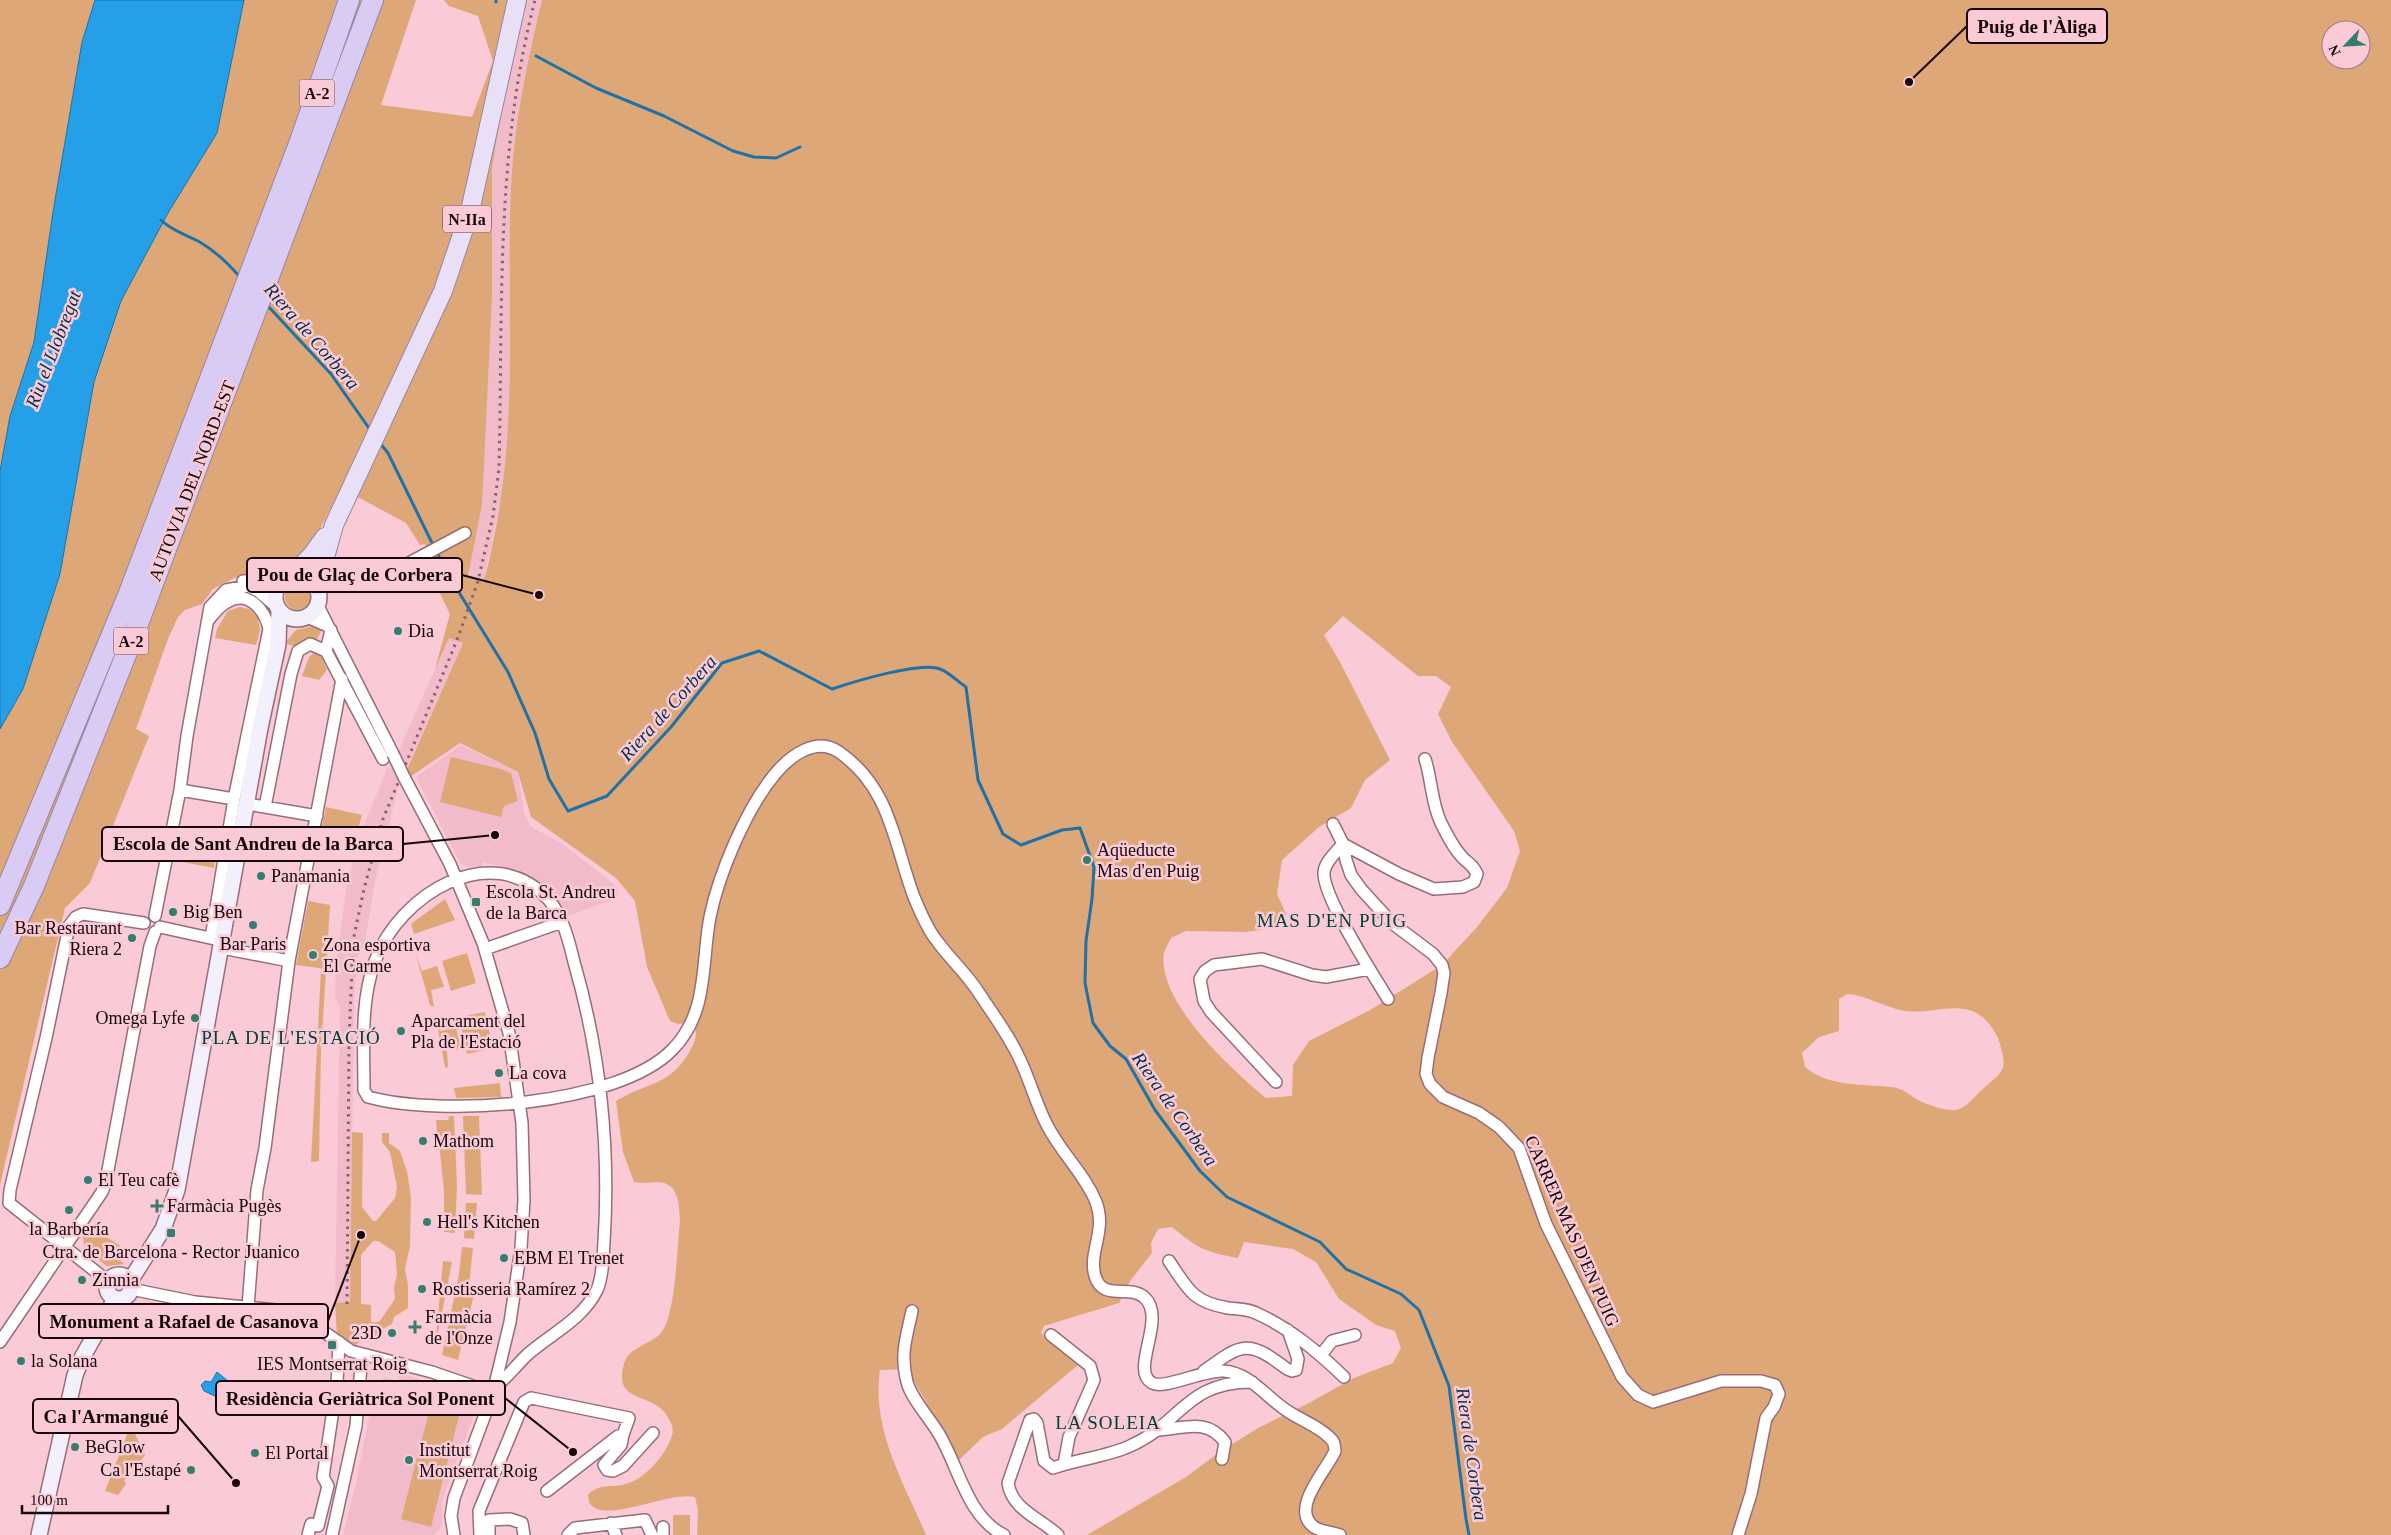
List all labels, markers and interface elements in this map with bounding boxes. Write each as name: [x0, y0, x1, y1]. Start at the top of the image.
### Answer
callout: Puig de l'Àliga: [1967, 9, 2107, 43]
text: Puig de l'Àliga: [1977, 16, 2097, 37]
north arrow: [2321, 20, 2371, 70]
text: N: [2326, 43, 2344, 58]
road number: A-2: [300, 80, 334, 106]
road number: N-IIa: [443, 205, 491, 232]
water label: Riera de Corbera: [259, 278, 364, 393]
water label: Riu el Llobregat: [21, 287, 85, 412]
street label: AUTOVIA DEL NORD-EST: [144, 378, 240, 584]
callout: Pou de Glaç de Corbera: [247, 558, 462, 592]
text: Pou de Glaç de Corbera: [257, 564, 453, 585]
place label: Dia: [408, 621, 434, 641]
marker: Dia: [392, 625, 404, 637]
road number: A-2: [114, 627, 148, 654]
water label: Riera de Corbera: [615, 651, 721, 766]
callout: Escola de Sant Andreu de la Barca: [102, 827, 403, 861]
text: Escola de Sant Andreu de la Barca: [113, 833, 394, 854]
place label: Aqüeducte Mas d'en Puig: [1097, 840, 1199, 881]
marker: Aqüeducte Mas d'en Puig: [1081, 854, 1093, 866]
place label: Panamania: [271, 866, 350, 886]
marker: Panamania: [255, 870, 267, 882]
place label: Escola St. Andreu de la Barca: [486, 882, 615, 923]
marker: Escola St. Andreu de la Barca: [470, 896, 482, 908]
place label: Big Ben: [183, 902, 243, 922]
marker: Big Ben: [167, 906, 179, 918]
district label: MAS D'EN PUIG: [1257, 910, 1407, 931]
place label: Bar Restaurant Riera 2: [15, 918, 122, 959]
marker: Bar Paris: [247, 919, 259, 931]
marker: Bar Restaurant Riera 2: [126, 932, 138, 944]
place label: Bar Paris: [220, 934, 286, 954]
place label: Zona esportiva El Carme: [323, 935, 430, 976]
marker: Zona esportiva El Carme: [307, 949, 319, 961]
place label: Omega Lyfe: [96, 1008, 185, 1028]
place label: Aparcament del Pla de l'Estació: [411, 1011, 525, 1052]
marker: Omega Lyfe: [189, 1012, 201, 1024]
marker: Aparcament del Pla de l'Estació: [395, 1025, 407, 1037]
district label: PLA DE L'ESTACIÓ: [201, 1027, 381, 1048]
water label: Riera de Corbera: [1127, 1047, 1222, 1170]
place label: La cova: [509, 1063, 566, 1083]
marker: La cova: [493, 1067, 505, 1079]
place label: Mathom: [433, 1131, 494, 1151]
street label: CARRER MAS D'EN PUIG: [1521, 1132, 1623, 1330]
marker: Mathom: [417, 1135, 429, 1147]
place label: El Teu cafè: [98, 1170, 179, 1190]
marker: El Teu cafè: [82, 1174, 94, 1186]
place label: Farmàcia Pugès: [167, 1196, 281, 1216]
marker: Farmàcia Pugès: [151, 1200, 163, 1212]
marker: la Barbería: [63, 1204, 75, 1216]
place label: Hell's Kitchen: [437, 1212, 540, 1232]
marker: Hell's Kitchen: [421, 1216, 433, 1228]
place label: la Barbería: [29, 1219, 109, 1239]
marker: Ctra. de Barcelona - Rector Juanico: [165, 1227, 177, 1239]
place label: Ctra. de Barcelona - Rector Juanico: [43, 1242, 299, 1262]
place label: EBM El Trenet: [514, 1248, 624, 1268]
marker: EBM El Trenet: [498, 1252, 510, 1264]
place label: Zinnia: [92, 1270, 139, 1290]
marker: Zinnia: [76, 1274, 88, 1286]
place label: Rostisseria Ramírez 2: [432, 1279, 590, 1299]
marker: Rostisseria Ramírez 2: [416, 1283, 428, 1295]
callout: Monument a Rafael de Casanova: [39, 1304, 328, 1338]
place label: Farmàcia de l'Onze: [425, 1307, 493, 1348]
text: Monument a Rafael de Casanova: [49, 1311, 319, 1332]
marker: Farmàcia de l'Onze: [409, 1321, 421, 1333]
place label: 23D: [351, 1323, 382, 1343]
marker: 23D: [386, 1327, 398, 1339]
marker: IES Montserrat Roig: [326, 1339, 338, 1351]
place label: la Solana: [31, 1351, 97, 1371]
place label: IES Montserrat Roig: [257, 1354, 407, 1374]
marker: la Solana: [15, 1355, 27, 1367]
callout: Residència Geriàtrica Sol Ponent: [216, 1381, 505, 1415]
water label: Riera de Corbera: [1452, 1385, 1492, 1522]
text: Residència Geriàtrica Sol Ponent: [226, 1388, 495, 1409]
callout: Ca l'Armangué: [33, 1399, 178, 1433]
text: Ca l'Armangué: [43, 1406, 169, 1427]
district label: LA SOLEIA: [1055, 1412, 1161, 1433]
place label: BeGlow: [85, 1437, 145, 1457]
place label: Institut Montserrat Roig: [419, 1440, 538, 1481]
marker: BeGlow: [69, 1441, 81, 1453]
place label: El Portal: [265, 1443, 329, 1463]
marker: El Portal: [249, 1447, 261, 1459]
marker: Institut Montserrat Roig: [403, 1454, 415, 1466]
place label: Ca l'Estapé: [100, 1460, 181, 1480]
marker: Ca l'Estapé: [185, 1464, 197, 1476]
scale bar: [22, 1482, 169, 1514]
text: 100 m: [30, 1492, 68, 1508]

